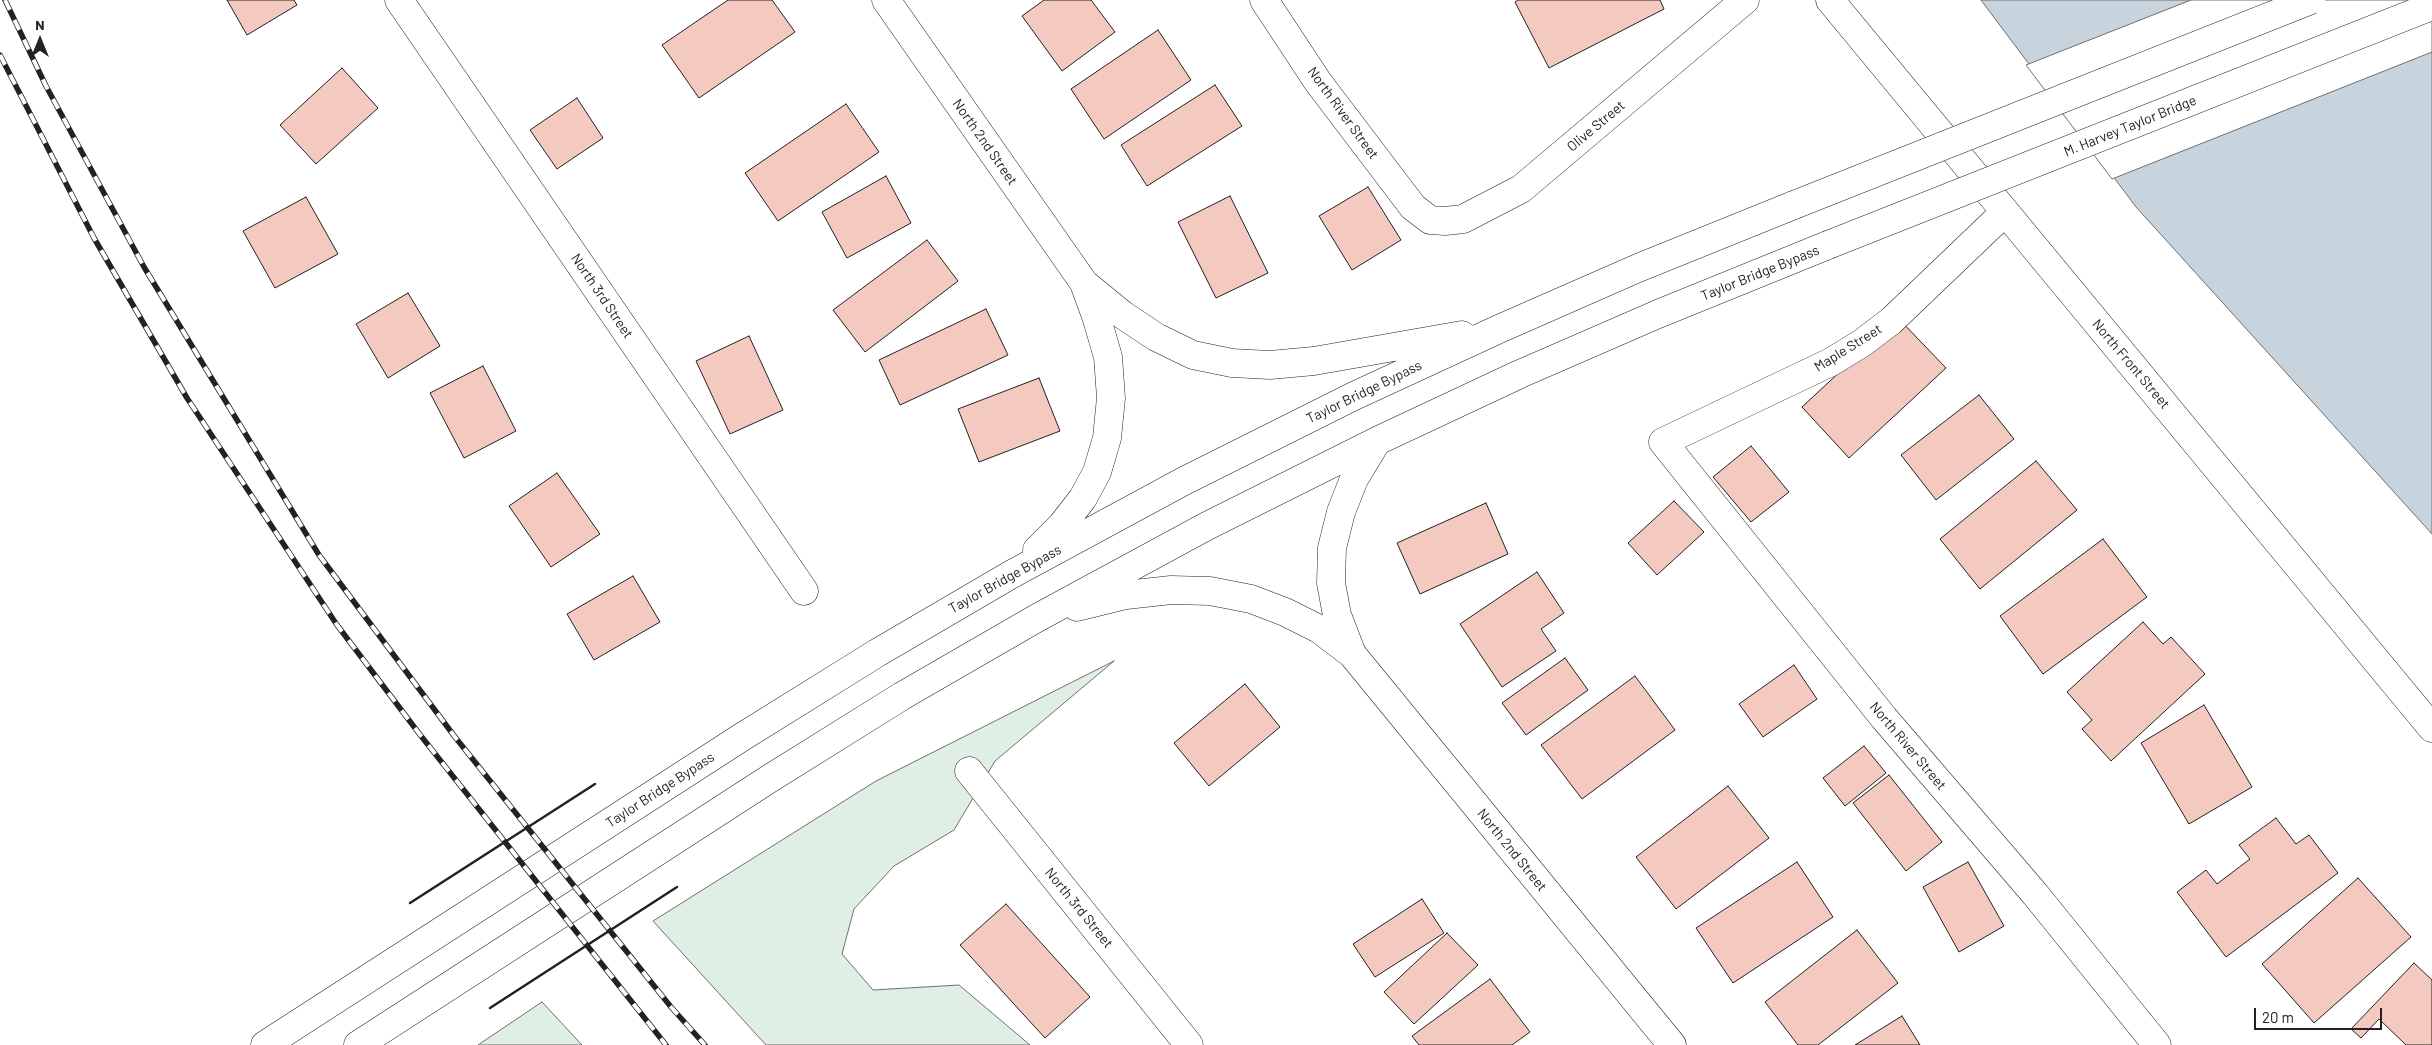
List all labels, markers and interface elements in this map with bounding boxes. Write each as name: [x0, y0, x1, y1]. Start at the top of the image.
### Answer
north arrow: [15, 15, 65, 65]
text: N: [35, 16, 45, 33]
street label: North River Street: [1304, 64, 1382, 162]
street label: M. Harvey Taylor Bridge: [2061, 92, 2199, 160]
street label: North 2nd Street: [949, 96, 1021, 188]
street label: Olive Street: [1564, 97, 1628, 155]
street label: Taylor Bridge Bypass: [1698, 242, 1822, 304]
street label: North 3rd Street: [567, 250, 637, 342]
street label: North Front Street: [2089, 316, 2173, 412]
street label: Maple Street: [1811, 321, 1885, 375]
street label: Taylor Bridge Bypass: [1304, 357, 1424, 427]
street label: Taylor Bridge Bypass: [946, 541, 1064, 617]
street label: North River Street: [1866, 698, 1950, 794]
street label: Taylor Bridge Bypass: [603, 749, 717, 831]
street label: North 2nd Street: [1474, 805, 1550, 895]
street label: North 3rd Street: [1041, 864, 1117, 952]
scale bar: [2257, 998, 2384, 1030]
text: 20 m: [2262, 1008, 2294, 1026]

